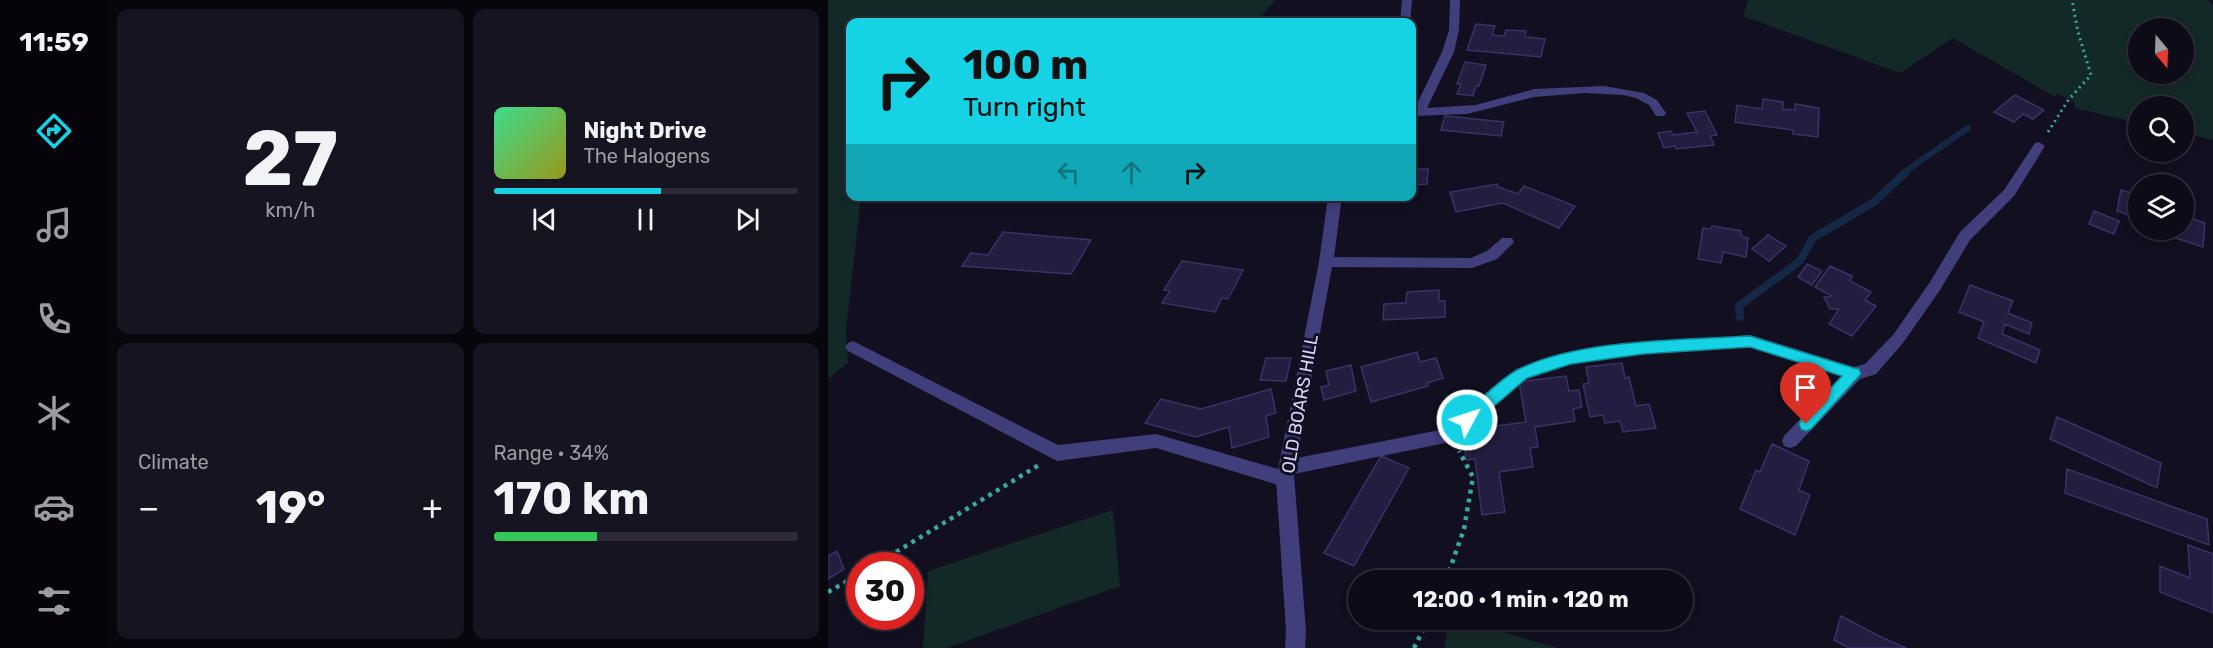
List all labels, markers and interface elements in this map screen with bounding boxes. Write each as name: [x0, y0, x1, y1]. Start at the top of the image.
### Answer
north arrow: [2128, 18, 2194, 84]
map controls: [2128, 18, 2194, 240]
text: 11:59: [19, 26, 89, 58]
text: 100 m: [963, 40, 1088, 90]
icon: right: [864, 42, 942, 120]
text: Turn right: [963, 91, 1086, 123]
button: search: [2128, 96, 2194, 162]
icon: directions: [33, 110, 75, 152]
text: 27: [243, 112, 338, 205]
text: Night Drive: [584, 117, 706, 144]
text: The Halogens: [584, 144, 710, 168]
icon: left: [1052, 156, 1085, 189]
icon: ahead: [1115, 156, 1148, 189]
icon: right: [1178, 156, 1211, 189]
button: layers: [2128, 174, 2194, 240]
text: km/h: [265, 198, 315, 222]
icon: previous: [528, 203, 561, 236]
icon: pause: [629, 203, 662, 236]
icon: next: [731, 203, 764, 236]
icon: music: [33, 204, 75, 246]
icon: phone: [33, 298, 75, 340]
street label: OLD BOARS HILL: [1277, 333, 1323, 475]
pin: [1780, 362, 1831, 424]
icon: arrive: [1789, 371, 1822, 404]
position arrow: [1435, 388, 1499, 452]
icon: climate: [33, 392, 75, 434]
text: Range · 34%: [494, 441, 609, 465]
text: Climate: [138, 450, 209, 474]
text: 170 km: [494, 472, 649, 525]
text: 19°: [256, 481, 326, 534]
icon: car: [33, 486, 75, 528]
text: −: [138, 488, 159, 527]
text: +: [422, 488, 442, 527]
speed limit sign: 30: [846, 552, 924, 630]
icon: filters: [33, 580, 75, 622]
text: 12:00 · 1 min · 120 m: [1412, 586, 1629, 613]

